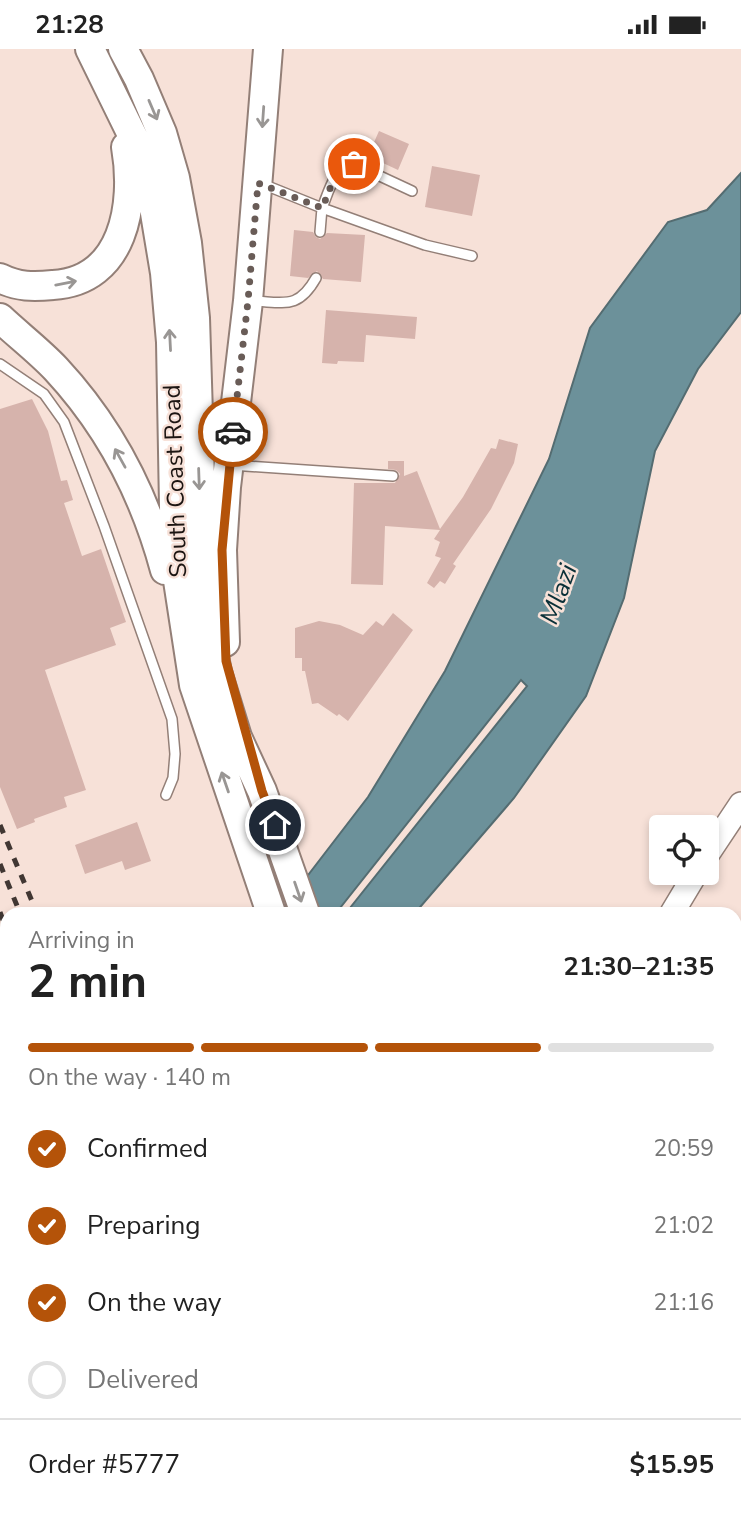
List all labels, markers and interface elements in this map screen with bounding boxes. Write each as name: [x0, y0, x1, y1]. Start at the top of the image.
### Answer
text: 21:28: [35, 7, 104, 42]
one-way arrow: [147, 99, 160, 121]
one-way arrow: [256, 105, 269, 128]
pin: [324, 134, 384, 194]
icon: bag: [335, 145, 373, 183]
one-way arrow: [54, 276, 77, 289]
one-way arrow: [164, 329, 177, 352]
street label: South Coast Road: [156, 384, 194, 578]
courier: [198, 397, 268, 467]
icon: car: [214, 413, 252, 451]
one-way arrow: [113, 448, 126, 469]
one-way arrow: [193, 468, 206, 491]
water label: Mlazi: [531, 558, 586, 629]
one-way arrow: [218, 771, 230, 793]
pin: [245, 795, 305, 855]
icon: home: [256, 806, 294, 844]
map controls: [649, 815, 719, 885]
button: locate: [649, 815, 719, 885]
one-way arrow: [293, 881, 305, 903]
text: Arriving in: [28, 925, 135, 956]
text: 21:30–21:35: [563, 949, 714, 984]
text: 2 min: [28, 950, 147, 1013]
text: On the way · 140 m: [28, 1062, 231, 1093]
icon: check: [28, 1130, 66, 1168]
text: Confirmed: [87, 1131, 208, 1166]
text: 20:59: [654, 1133, 714, 1164]
icon: check: [28, 1207, 66, 1245]
text: Preparing: [87, 1208, 200, 1243]
text: 21:02: [654, 1210, 714, 1241]
icon: check: [28, 1284, 66, 1322]
text: On the way: [87, 1285, 221, 1320]
text: 21:16: [654, 1287, 714, 1318]
text: Delivered: [87, 1362, 199, 1397]
text: Order #5777: [28, 1447, 180, 1482]
text: $15.95: [630, 1447, 714, 1482]

